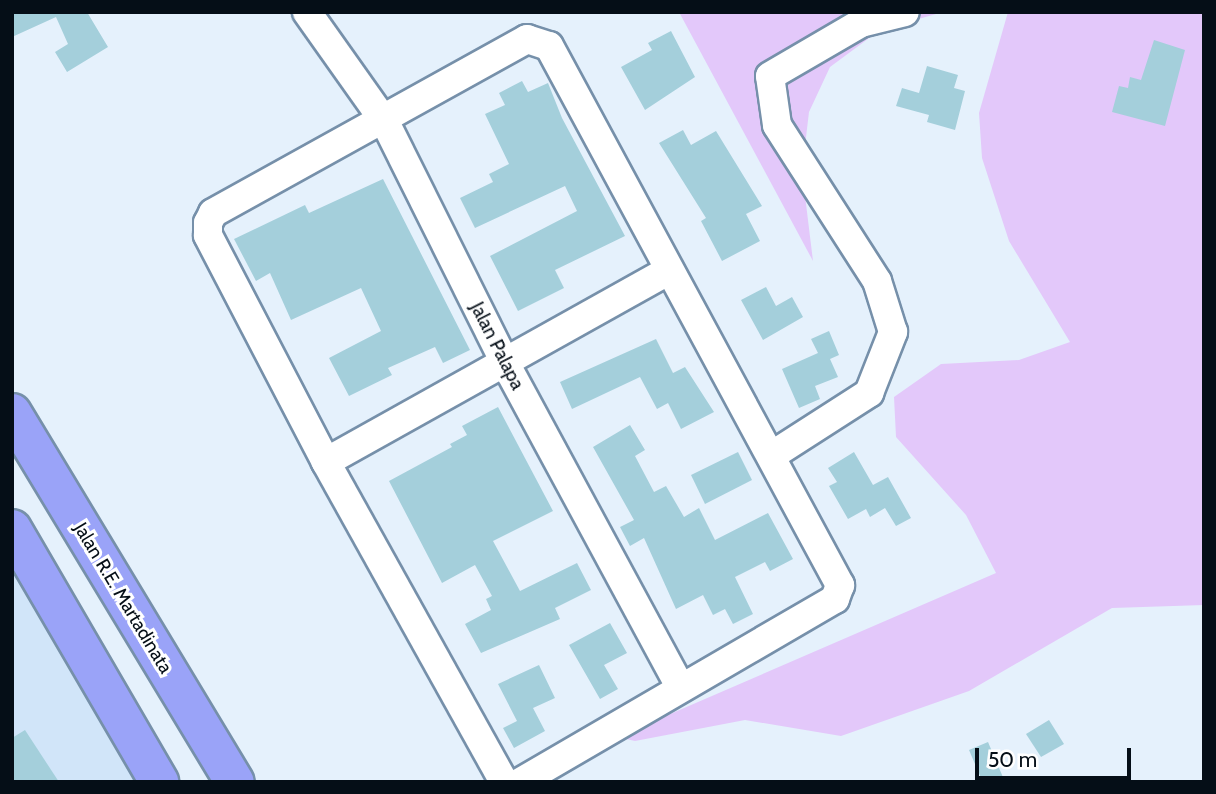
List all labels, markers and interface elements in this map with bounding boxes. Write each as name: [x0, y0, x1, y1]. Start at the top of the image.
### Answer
street label: Jalan Palapa: [465, 298, 529, 394]
street label: Jalan R.E. Martadinata: [69, 518, 177, 678]
scale bar: [978, 734, 1134, 778]
text: 50 m: [988, 747, 1037, 772]

